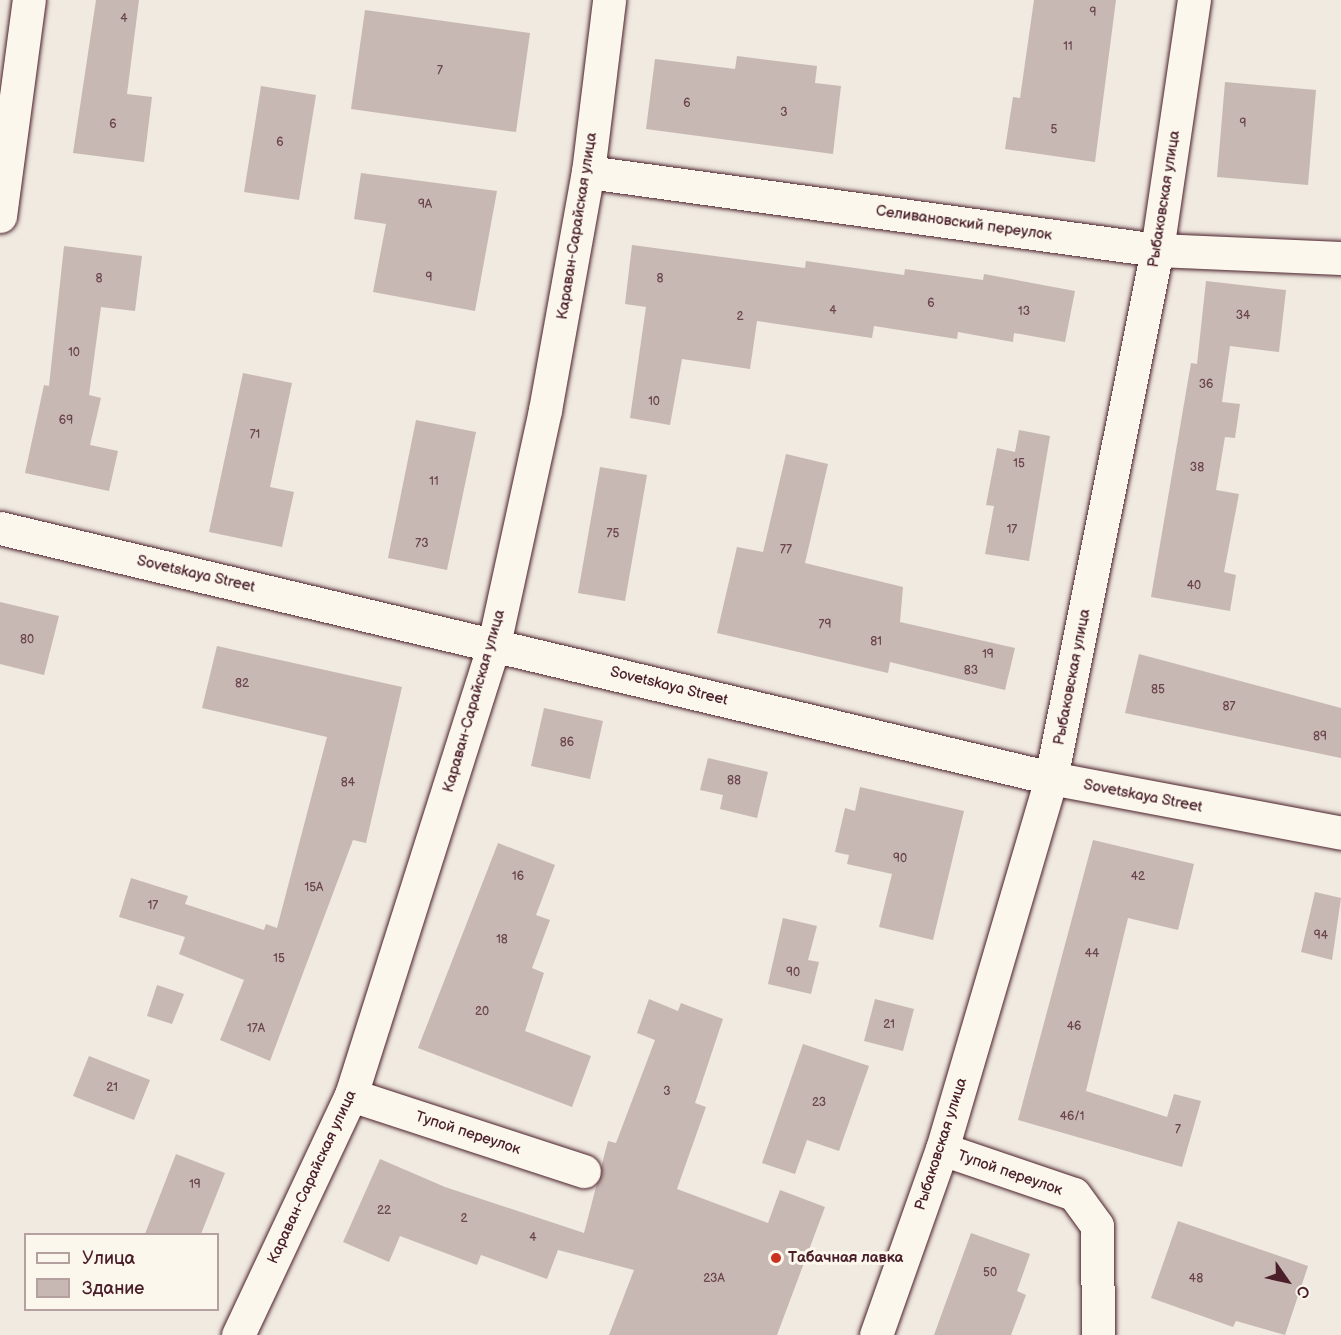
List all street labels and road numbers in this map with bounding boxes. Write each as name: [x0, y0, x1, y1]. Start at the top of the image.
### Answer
street label: Рыбаковская улица: [1144, 129, 1184, 269]
street label: Караван-Сарайская улица: [553, 131, 601, 321]
street label: Селивановский переулок: [875, 202, 1053, 244]
street label: Sovetskaya Street: [135, 552, 257, 596]
street label: Рыбаковская улица: [1050, 607, 1094, 747]
street label: Караван-Сарайская улица: [439, 608, 509, 794]
street label: Sovetskaya Street: [608, 663, 730, 709]
street label: Sovetskaya Street: [1082, 776, 1204, 816]
street label: Рыбаковская улица: [911, 1075, 971, 1213]
street label: Караван-Сарайская улица: [264, 1087, 360, 1267]
street label: Тупой переулок: [413, 1107, 523, 1159]
street label: Тупой переулок: [955, 1147, 1065, 1199]

